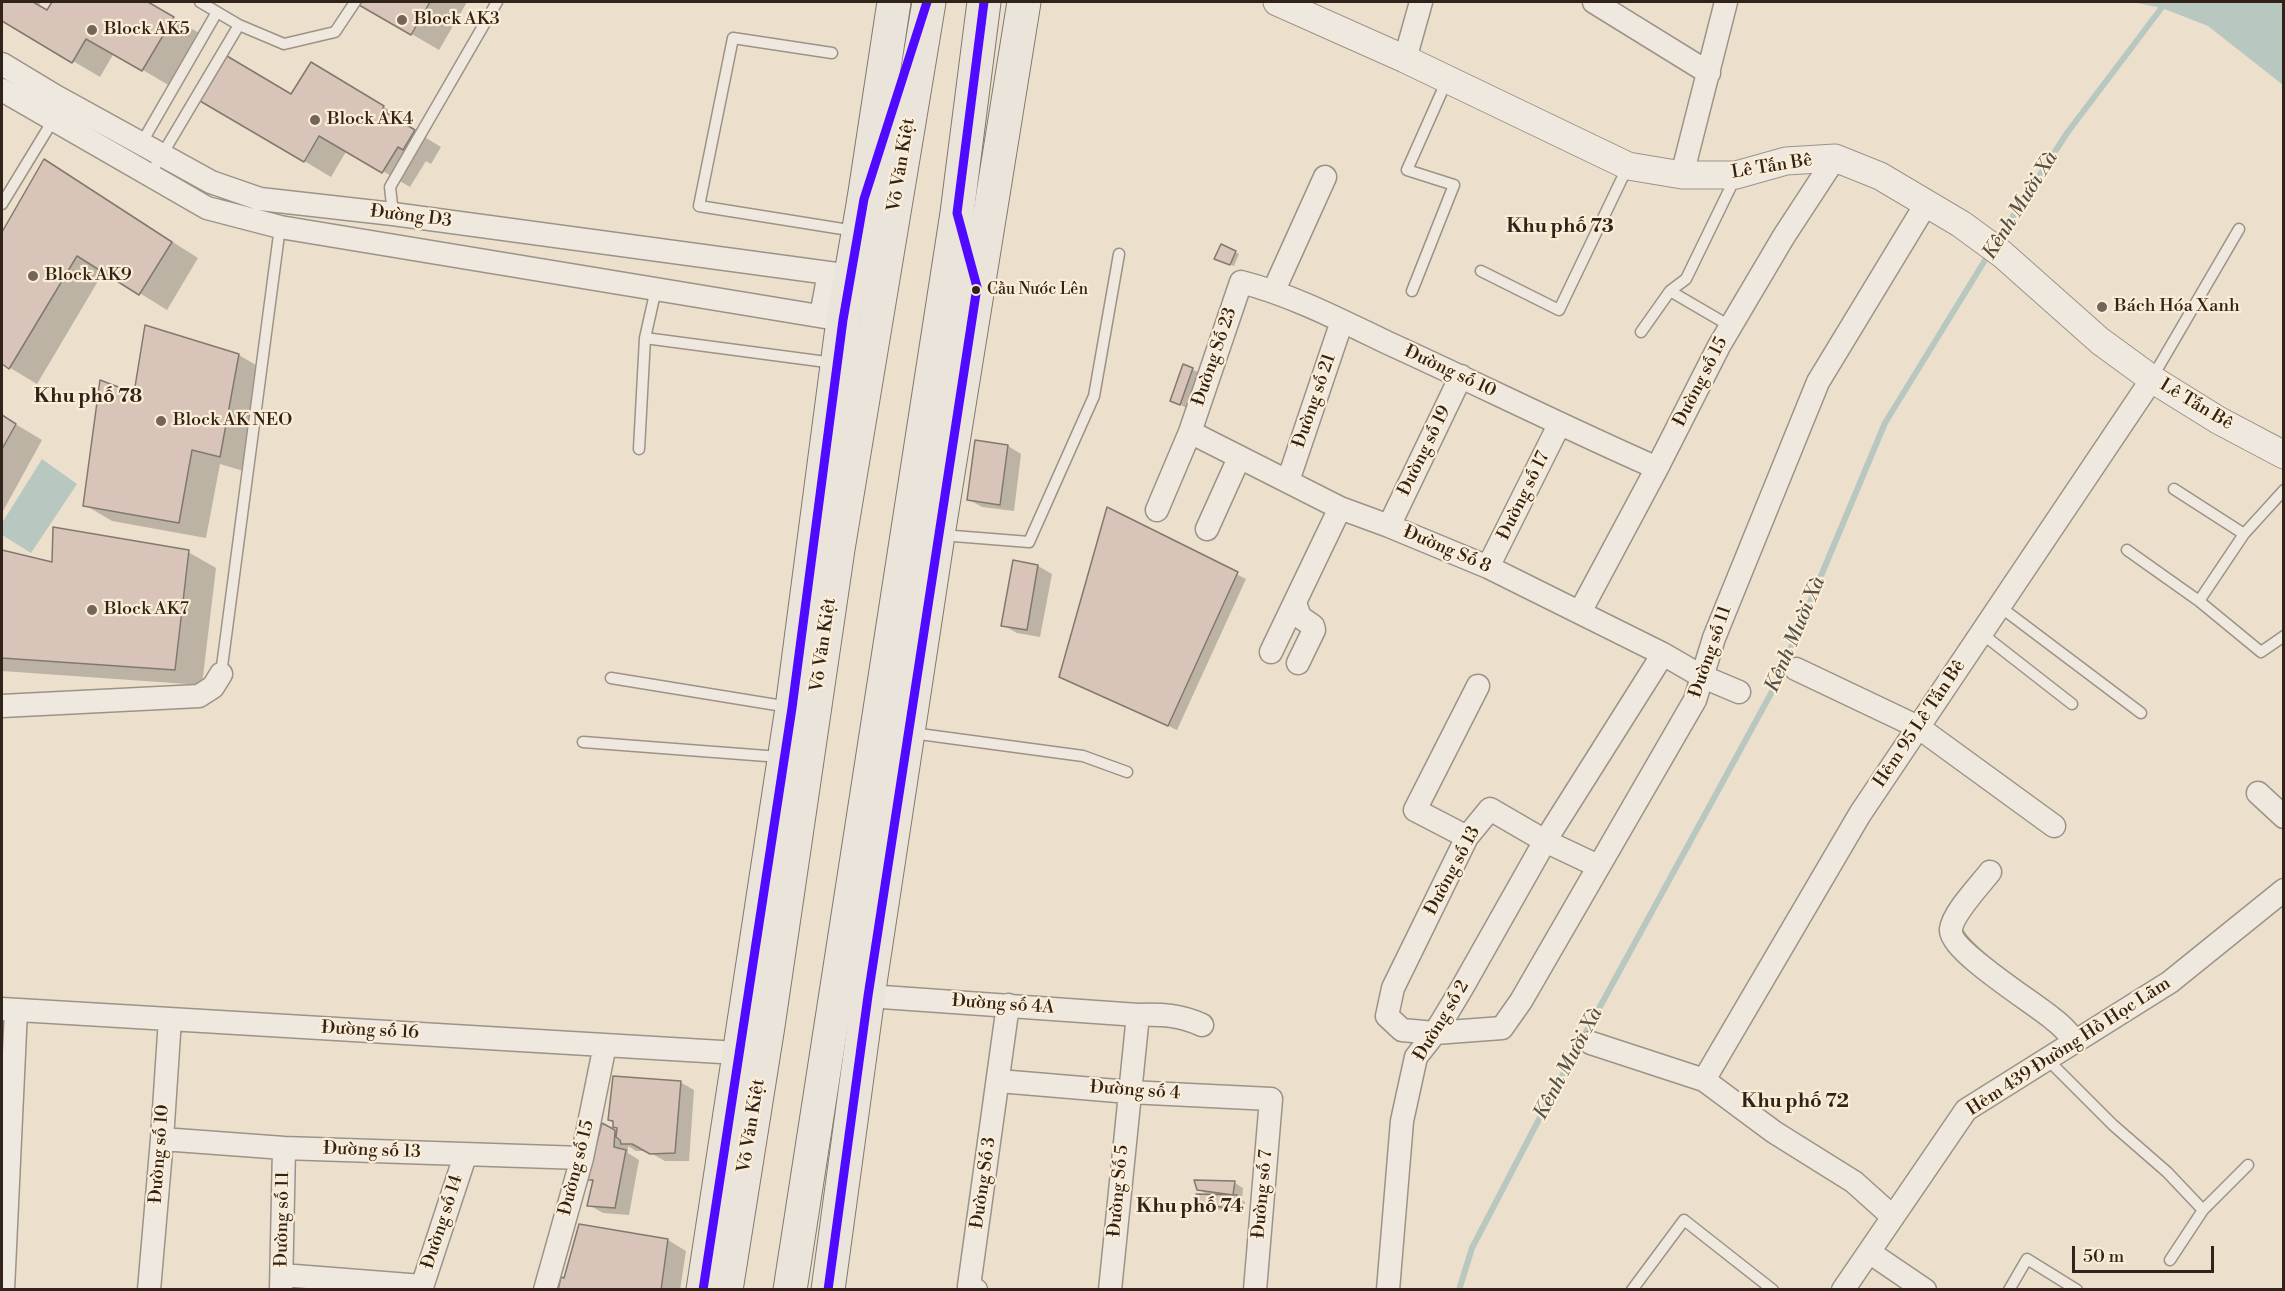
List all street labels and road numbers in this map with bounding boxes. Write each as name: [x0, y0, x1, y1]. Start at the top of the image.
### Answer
street label: Võ Văn Kiệt: [884, 117, 920, 213]
street label: Lê Tấn Bê: [1730, 150, 1814, 184]
street label: Đường D3: [369, 201, 453, 233]
street label: Đường Số 23: [1188, 305, 1242, 409]
street label: Đường số 15: [1669, 334, 1733, 430]
street label: Đường số 10: [1401, 341, 1499, 403]
street label: Đường số 21: [1289, 351, 1341, 451]
street label: Lê Tấn Bê: [2155, 375, 2237, 435]
street label: Đường số 19: [1394, 402, 1456, 500]
street label: Đường số 17: [1493, 448, 1555, 544]
street label: Đường Số 8: [1400, 522, 1494, 578]
street label: Võ Văn Kiệt: [807, 597, 841, 693]
street label: Đường số 11: [1685, 603, 1737, 701]
street label: Hẻm 95 Lê Tấn Bê: [1869, 656, 1971, 792]
street label: Đường số 13: [1421, 823, 1485, 919]
street label: Hẻm 439 Đường Hồ Học Lãm: [1963, 973, 2175, 1121]
street label: Đường số 2: [1410, 977, 1474, 1065]
street label: Đường số 4A: [951, 991, 1055, 1019]
street label: Đường số 16: [321, 1018, 419, 1044]
street label: Đường số 4: [1089, 1077, 1181, 1105]
street label: Võ Văn Kiệt: [734, 1078, 770, 1174]
street label: Đường số 10: [146, 1104, 174, 1204]
street label: Đường số 15: [555, 1118, 599, 1218]
street label: Đường Số 3: [967, 1136, 1001, 1230]
street label: Đường số 13: [323, 1139, 421, 1163]
street label: Đường Số 5: [1104, 1144, 1134, 1238]
street label: Đường số 7: [1248, 1149, 1278, 1239]
street label: Đường số 11: [271, 1171, 295, 1267]
street label: Đường số 14: [418, 1172, 468, 1272]

